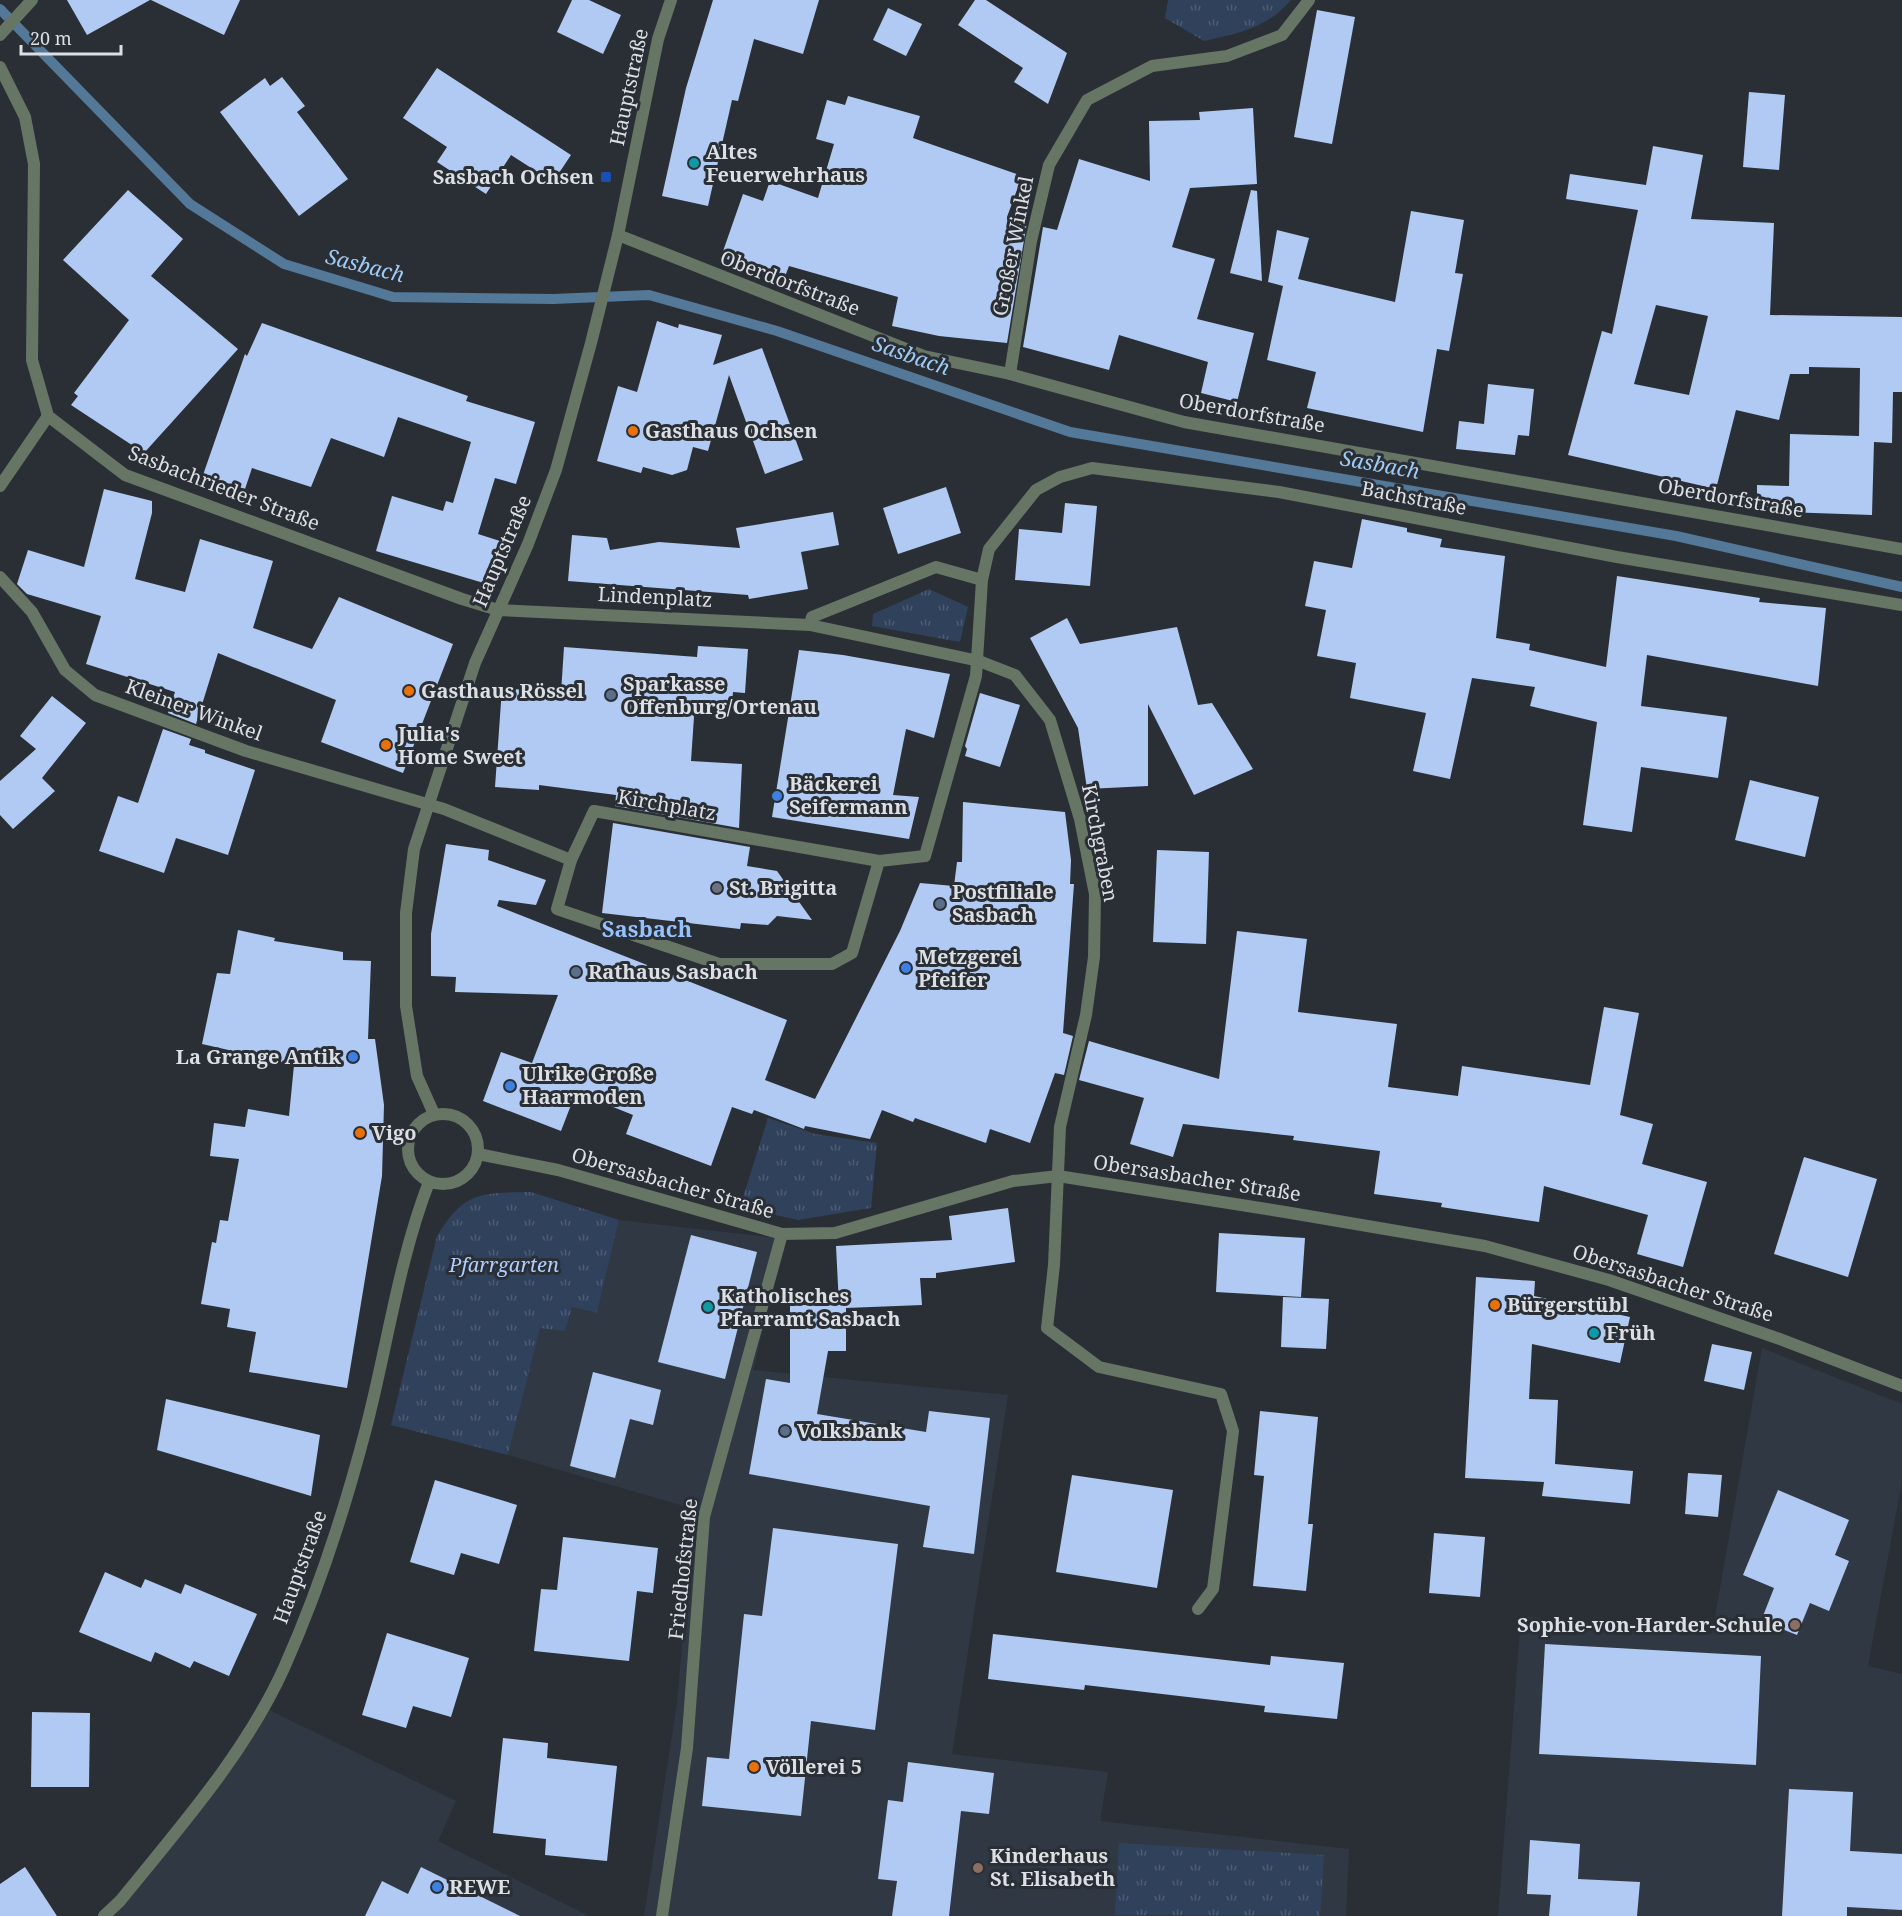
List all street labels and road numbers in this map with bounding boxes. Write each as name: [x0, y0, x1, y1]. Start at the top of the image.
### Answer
street label: Hauptstraße: [603, 26, 654, 148]
street label: Großer Winkel: [986, 174, 1039, 318]
street label: Oberdorfstraße: [716, 243, 864, 322]
street label: Oberdorfstraße: [1177, 386, 1327, 439]
street label: Sasbachrieder Straße: [124, 439, 324, 537]
street label: Oberdorfstraße: [1656, 471, 1806, 524]
street label: Bachstraße: [1359, 474, 1469, 521]
street label: Hauptstraße: [466, 491, 537, 611]
street label: Lindenplatz: [597, 580, 713, 613]
street label: Kleiner Winkel: [122, 672, 266, 747]
street label: Kirchgraben: [1076, 782, 1125, 904]
street label: Kirchplatz: [616, 783, 718, 826]
street label: Obersasbacher Straße: [569, 1141, 778, 1224]
street label: Obersasbacher Straße: [1091, 1148, 1303, 1207]
street label: Obersasbacher Straße: [1569, 1237, 1777, 1328]
street label: Friedhofstraße: [662, 1497, 703, 1641]
street label: Hauptstraße: [266, 1506, 333, 1627]

